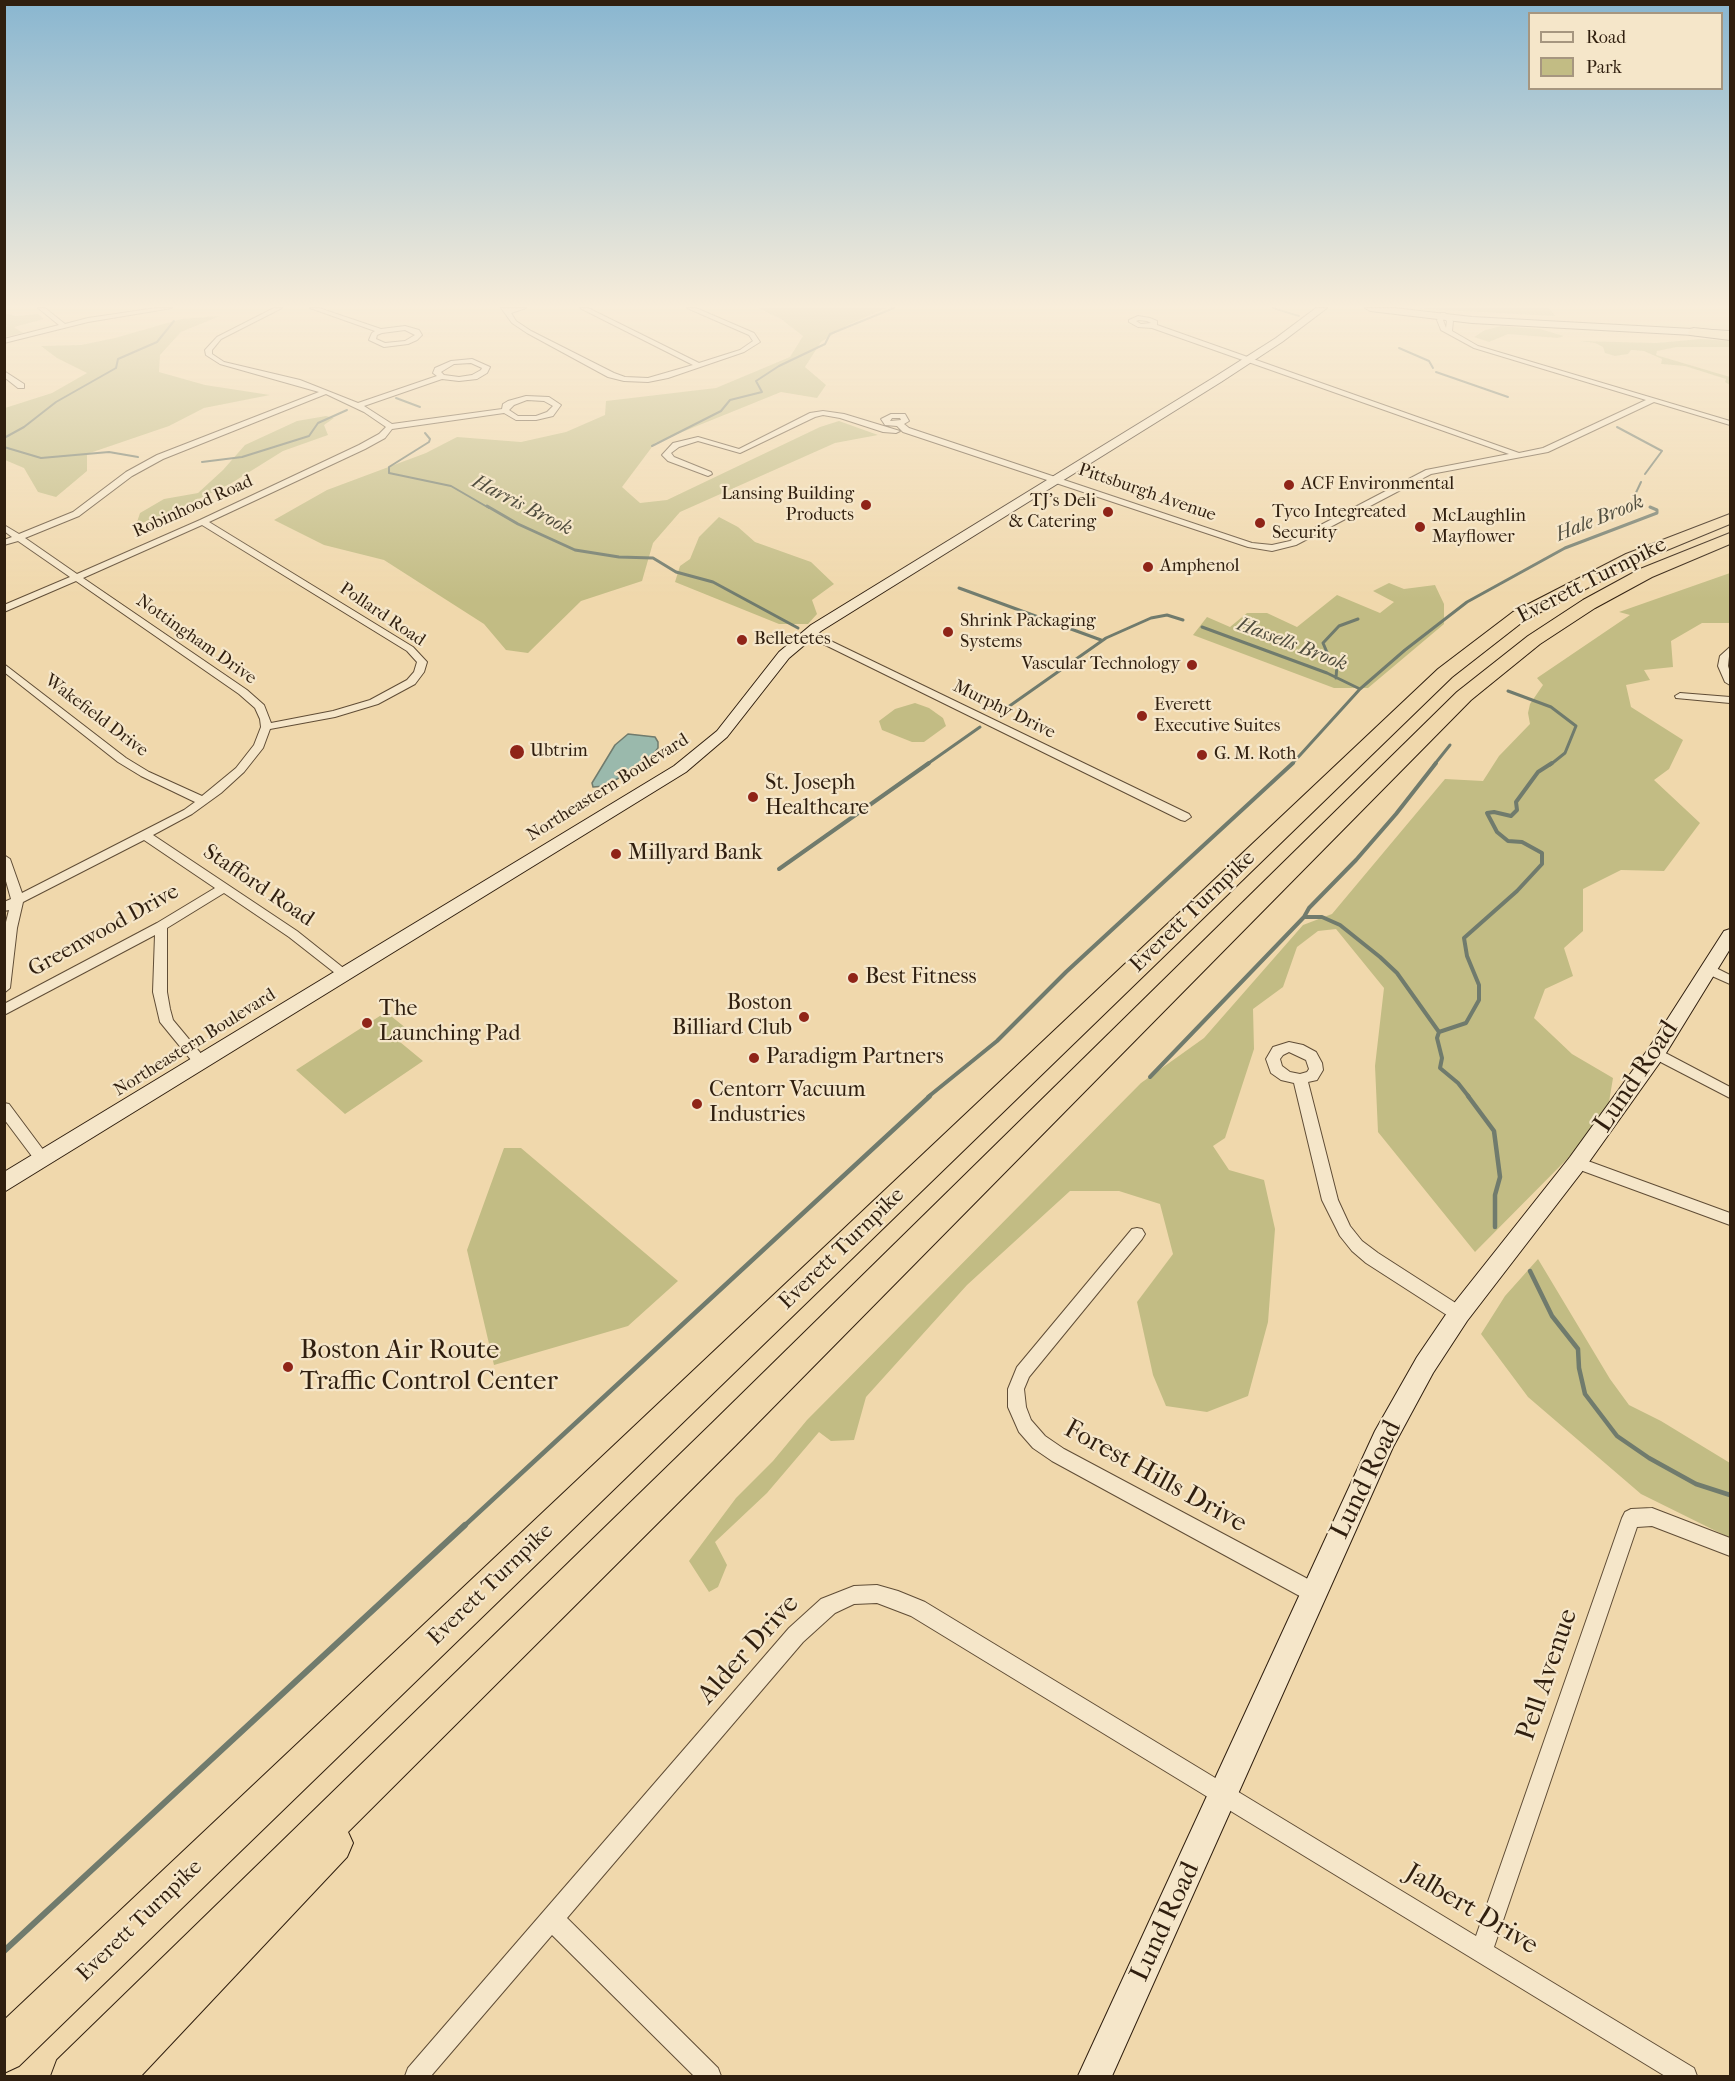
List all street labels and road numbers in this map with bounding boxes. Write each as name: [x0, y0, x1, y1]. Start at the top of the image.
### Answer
street label: Pittsburgh Avenue: [1075, 459, 1219, 527]
street label: Robinhood Road: [130, 471, 256, 543]
street label: Everett Turnpike: [1513, 532, 1671, 630]
street label: Pollard Road: [335, 578, 429, 652]
street label: Nottingham Drive: [132, 590, 260, 690]
street label: Wakefield Drive: [40, 670, 152, 762]
street label: Murphy Drive: [949, 676, 1059, 744]
street label: Northeastern Boulevard: [523, 729, 693, 847]
street label: Stafford Road: [198, 839, 318, 933]
street label: Everett Turnpike: [1125, 845, 1261, 979]
street label: Greenwood Drive: [24, 879, 184, 983]
street label: Northeastern Boulevard: [110, 984, 280, 1102]
street label: Lund Road: [1588, 1015, 1686, 1139]
street label: Everett Turnpike: [774, 1182, 910, 1316]
street label: Forest Hills Drive: [1058, 1413, 1252, 1541]
street label: Lund Road: [1324, 1416, 1410, 1544]
street label: Everett Turnpike: [423, 1518, 559, 1652]
street label: Alder Drive: [691, 1589, 807, 1711]
street label: Pell Avenue: [1510, 1605, 1586, 1745]
street label: Everett Turnpike: [72, 1854, 208, 1988]
street label: Lund Road: [1124, 1857, 1208, 1987]
street label: Jalbert Drive: [1398, 1858, 1544, 1962]

